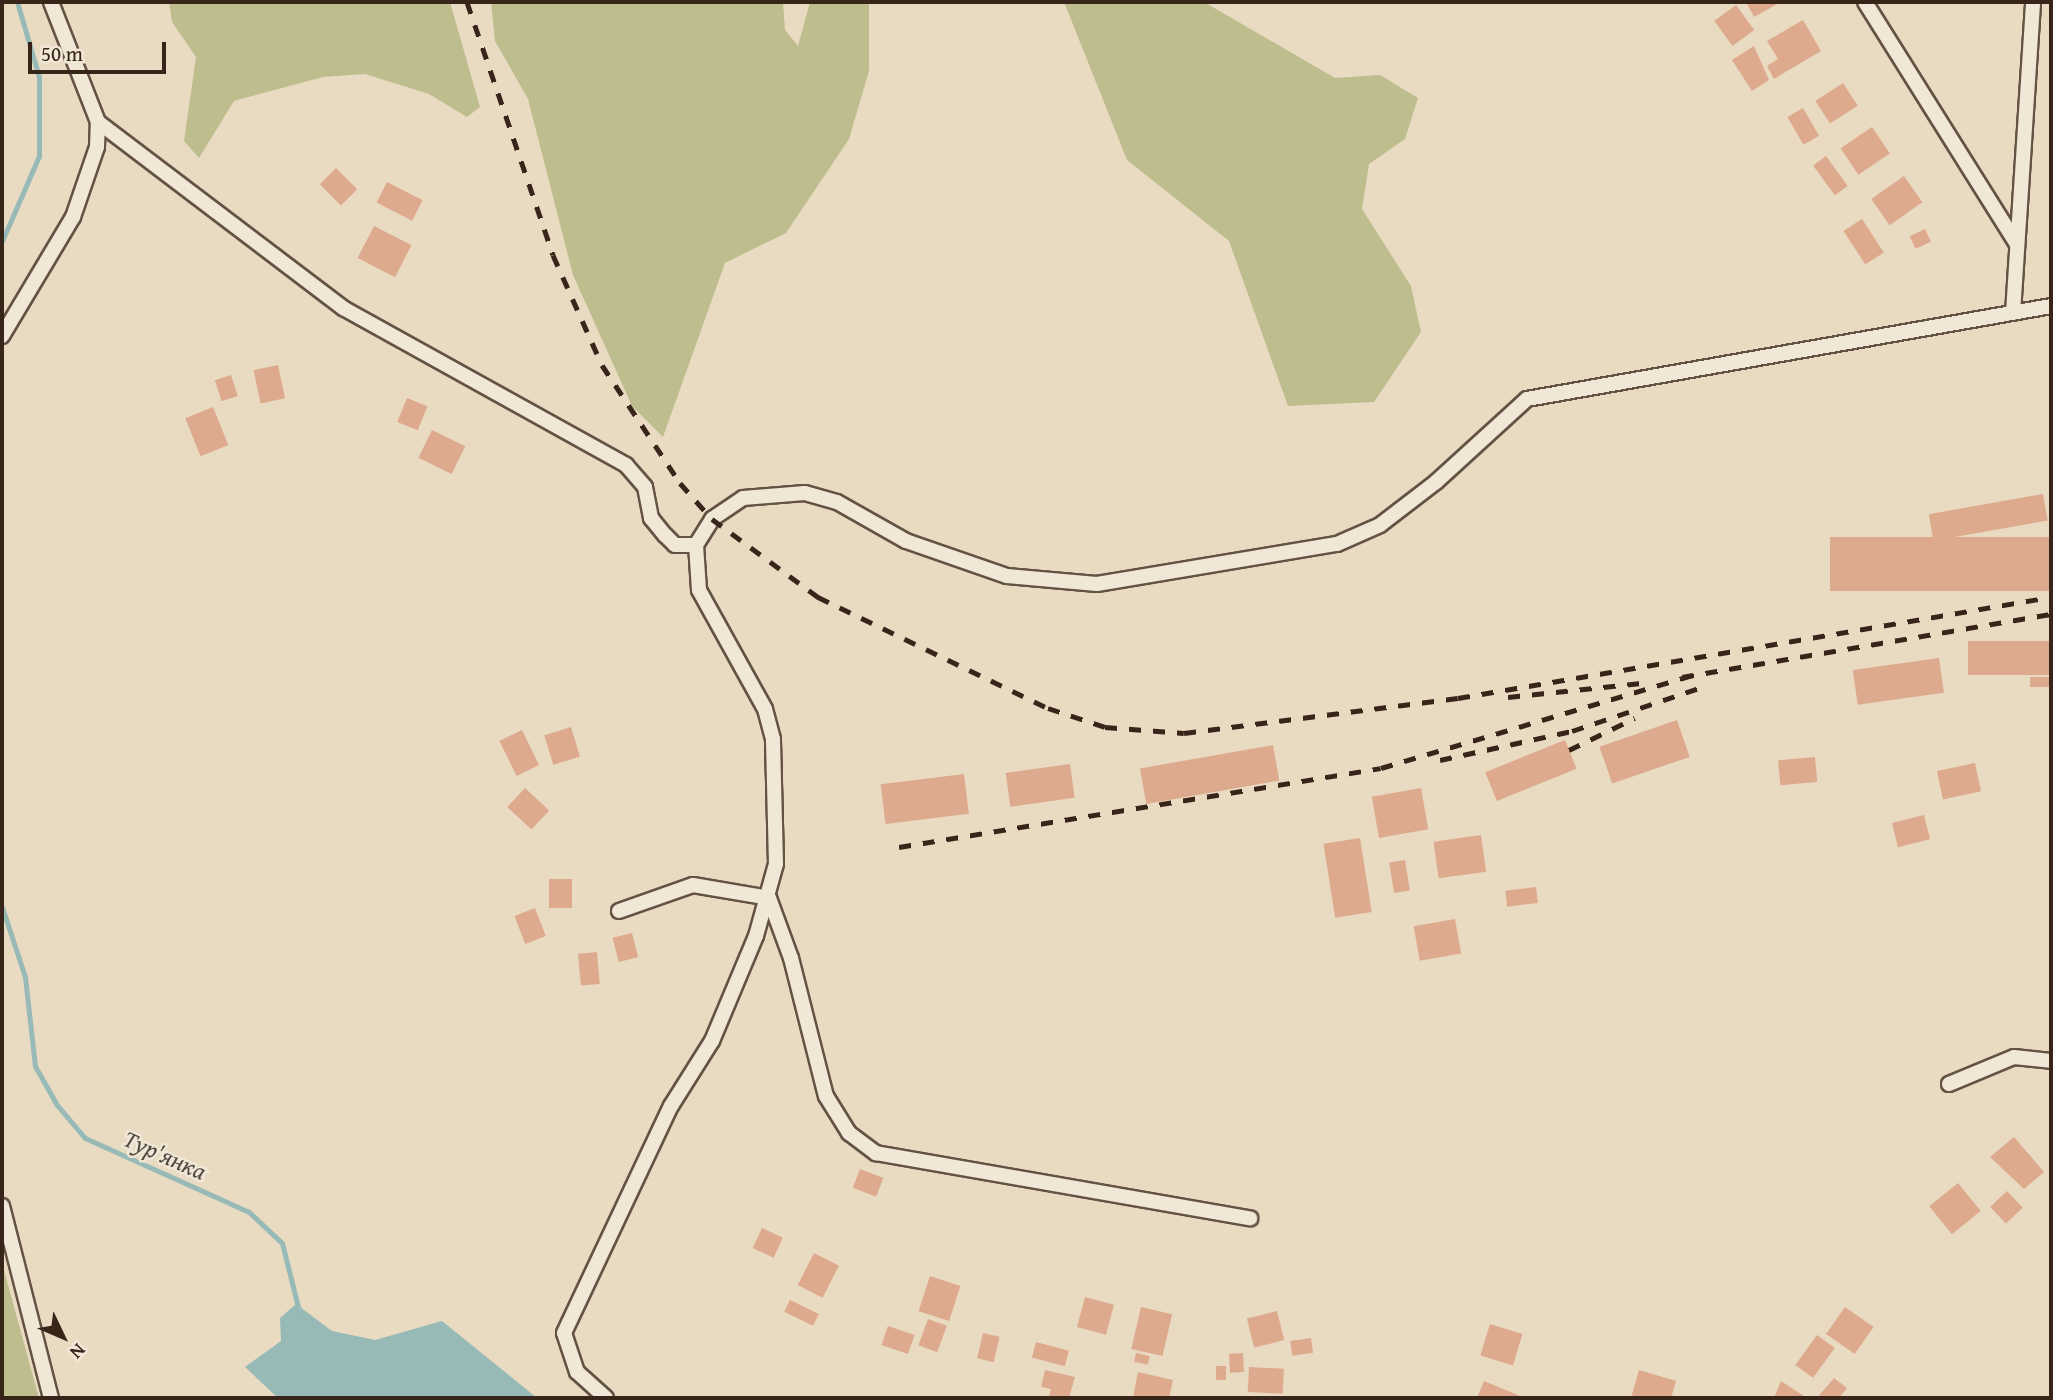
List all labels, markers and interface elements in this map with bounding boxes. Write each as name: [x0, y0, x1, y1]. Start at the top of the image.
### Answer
scale bar: [32, 28, 170, 72]
text: 50 m: [41, 38, 83, 69]
water label: Тур'янка: [119, 1124, 211, 1186]
north arrow: [28, 1302, 98, 1372]
text: N: [64, 1337, 93, 1366]

